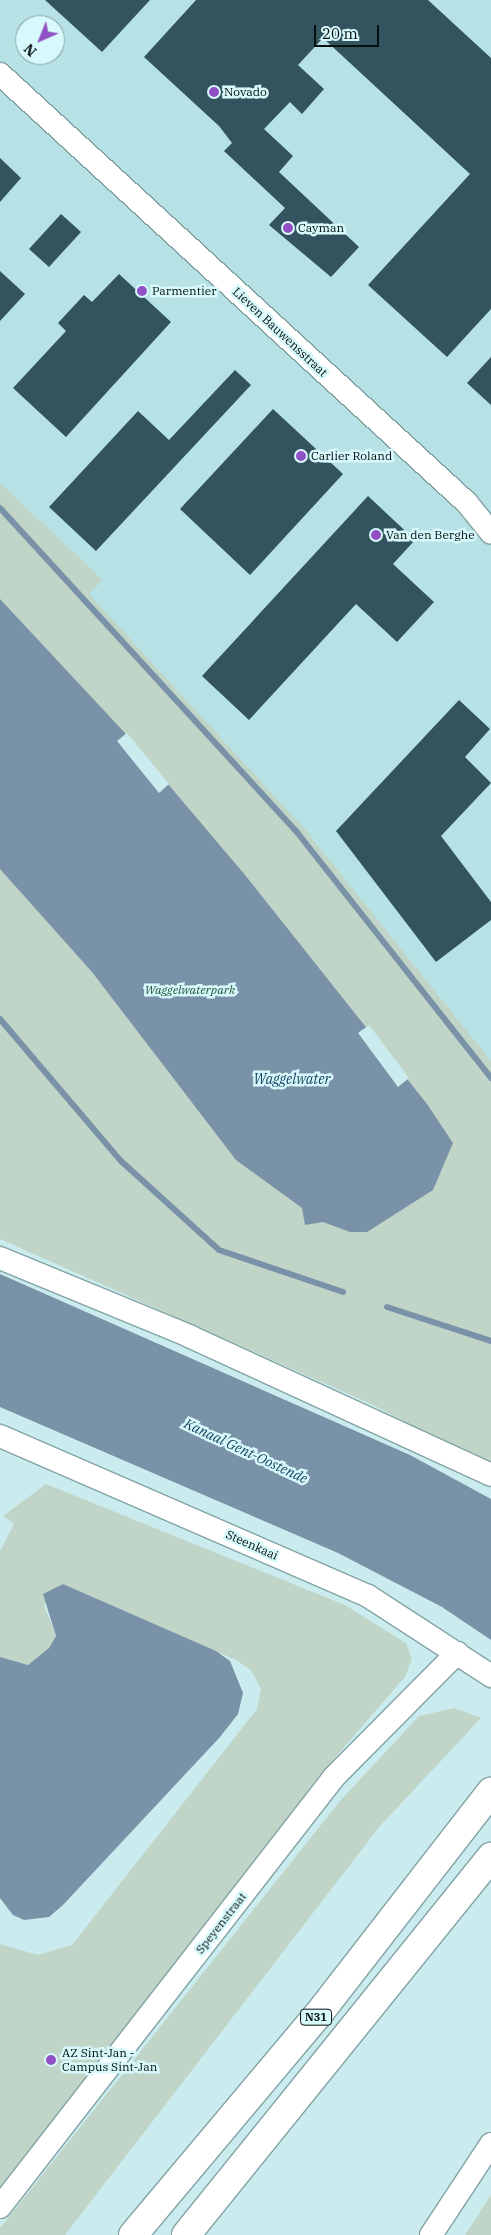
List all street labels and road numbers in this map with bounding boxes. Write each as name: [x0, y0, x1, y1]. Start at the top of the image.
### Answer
street label: Lieven Bauwensstraat: [230, 284, 330, 380]
street label: Steenkaai: [224, 1527, 280, 1563]
street label: Speyenstraat: [193, 1889, 249, 1957]
road number: N31: [300, 2008, 332, 2025]

